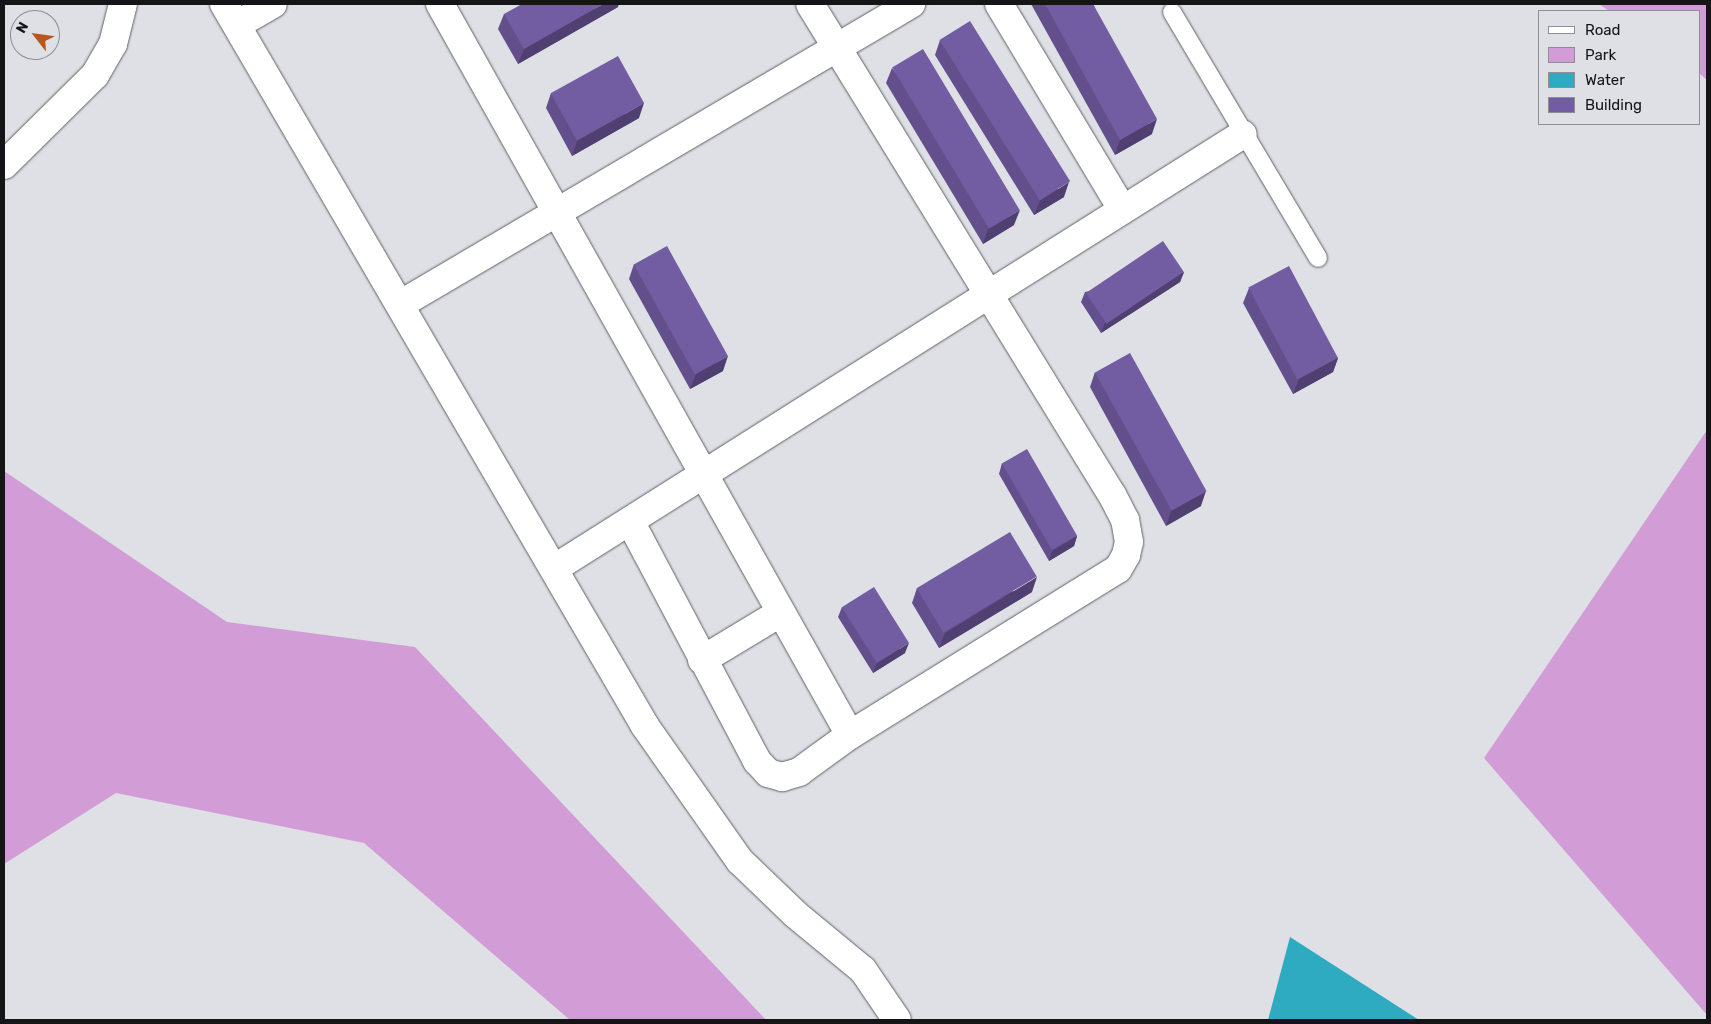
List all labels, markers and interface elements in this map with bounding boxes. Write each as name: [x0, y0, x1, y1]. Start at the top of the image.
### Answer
north arrow: [10, 10, 60, 60]
legend: [1538, 10, 1701, 125]
text: N: [13, 19, 32, 36]
text: Road: [1585, 21, 1621, 39]
text: Park: [1585, 46, 1616, 64]
text: Water: [1585, 71, 1625, 89]
text: Building: [1585, 96, 1642, 114]

